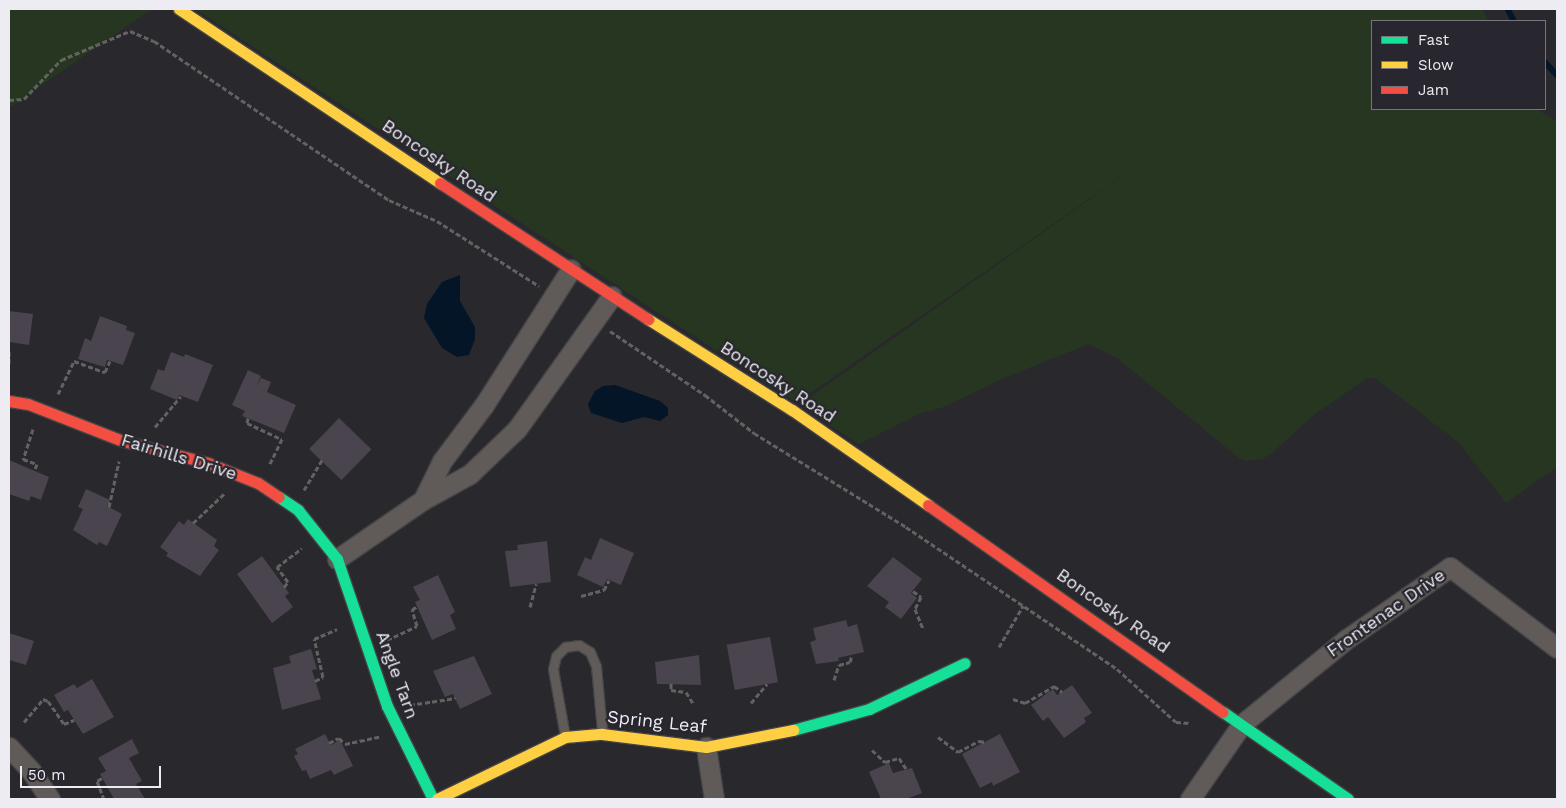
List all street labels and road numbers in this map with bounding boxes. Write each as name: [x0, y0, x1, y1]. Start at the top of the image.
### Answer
street label: Boncosky Road: [378, 115, 500, 207]
street label: Boncosky Road: [716, 337, 840, 427]
street label: Fairhills Drive: [119, 429, 239, 485]
street label: Boncosky Road: [1052, 564, 1174, 658]
street label: Frontenac Drive: [1323, 564, 1449, 662]
street label: Angle Tarn: [371, 628, 423, 722]
street label: Spring Leaf: [606, 706, 708, 738]

